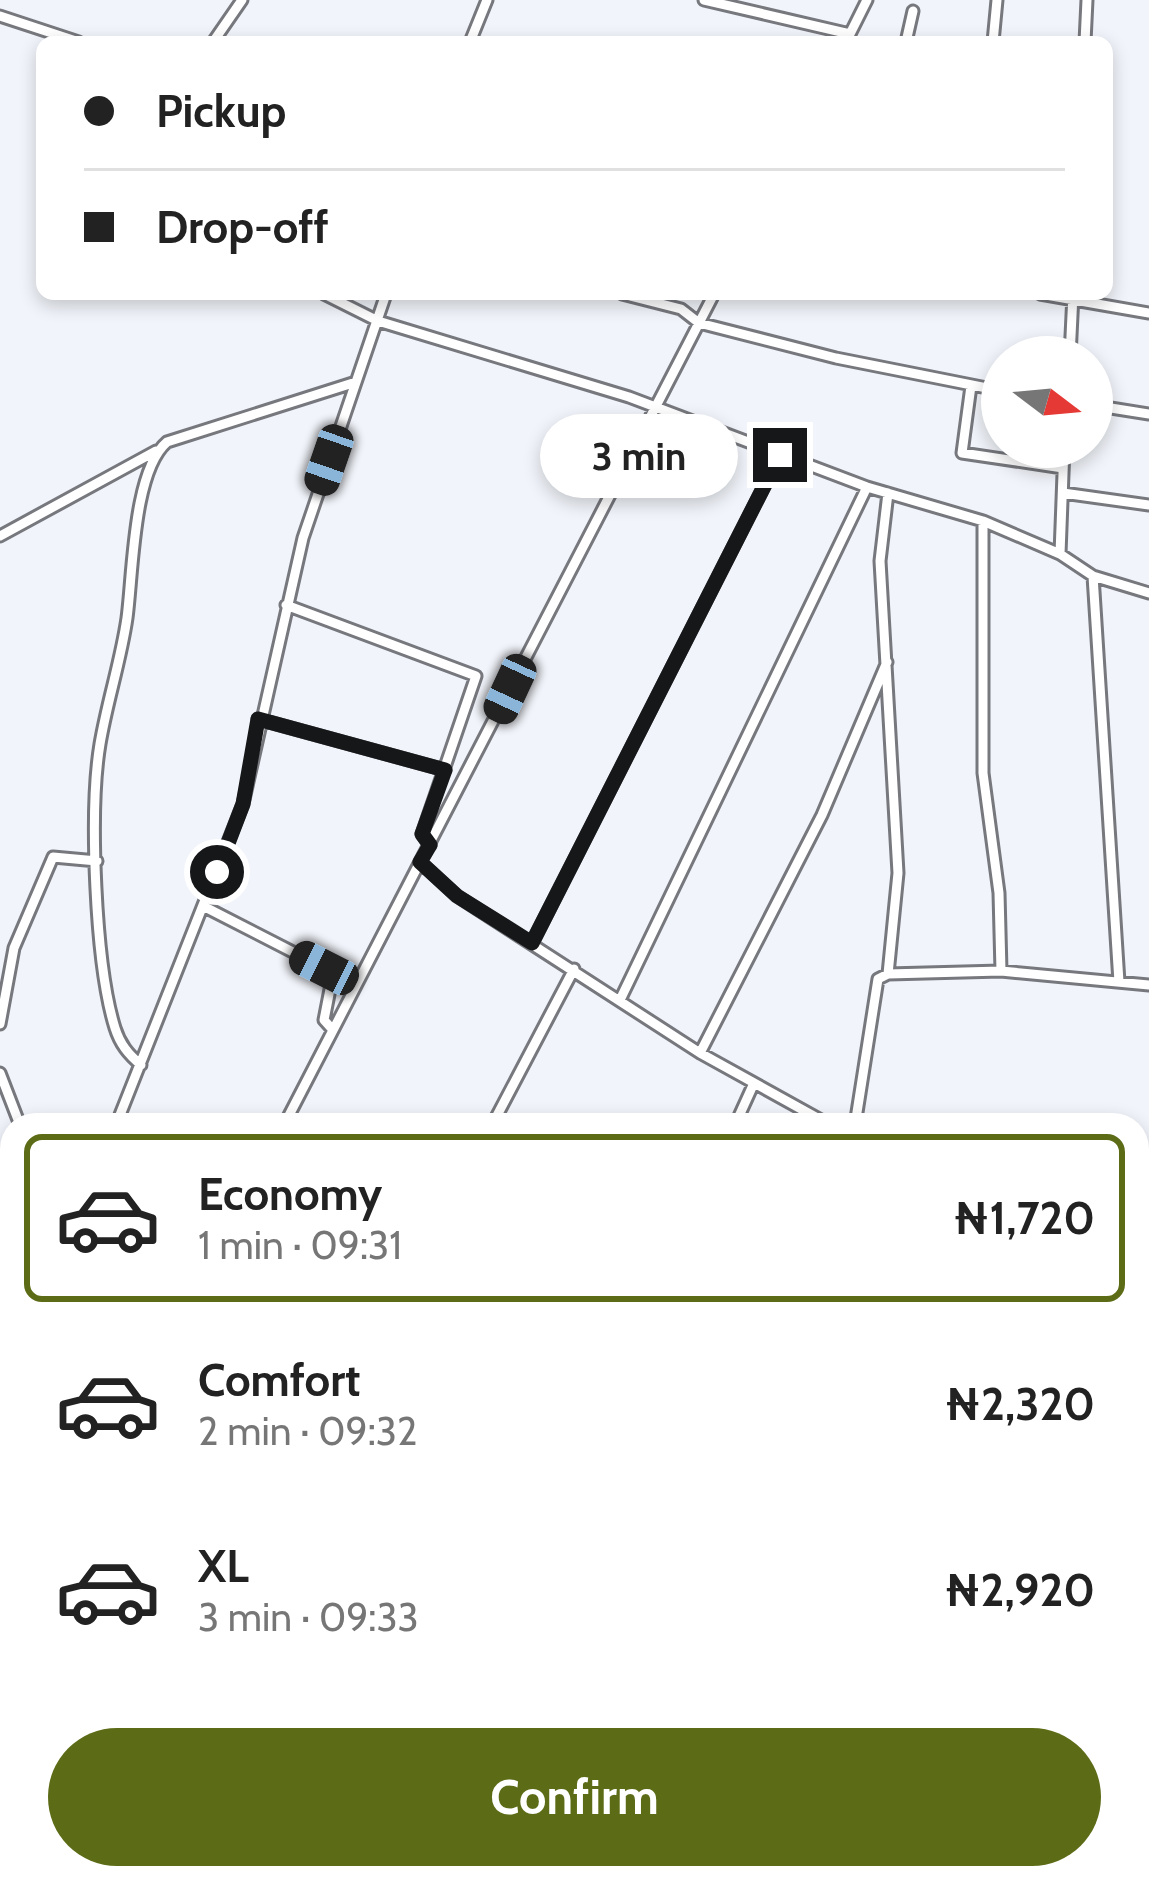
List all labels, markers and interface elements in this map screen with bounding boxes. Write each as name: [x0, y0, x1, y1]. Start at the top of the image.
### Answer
text: Pickup: [156, 84, 286, 138]
text: Drop-off: [156, 200, 329, 254]
north arrow: [981, 336, 1113, 468]
map controls: [981, 336, 1113, 468]
callout: 3 min: [540, 413, 738, 497]
car: [300, 420, 358, 500]
route end: [753, 428, 807, 482]
text: 3 min: [592, 432, 686, 480]
car: [478, 649, 542, 729]
route start: [190, 845, 244, 899]
car: [284, 936, 364, 1000]
icon: car: [54, 1164, 162, 1272]
text: Economy: [198, 1167, 382, 1221]
text: ₦1,720: [953, 1191, 1095, 1245]
text: 1 min · 09:31: [198, 1221, 402, 1269]
icon: car: [54, 1350, 162, 1458]
text: Comfort: [198, 1353, 361, 1407]
text: ₦2,320: [945, 1377, 1095, 1431]
text: 2 min · 09:32: [198, 1407, 417, 1455]
icon: car: [54, 1536, 162, 1644]
text: XL: [198, 1539, 249, 1593]
text: ₦2,920: [944, 1563, 1095, 1617]
text: 3 min · 09:33: [198, 1593, 419, 1641]
button: Confirm: [48, 1728, 1101, 1866]

